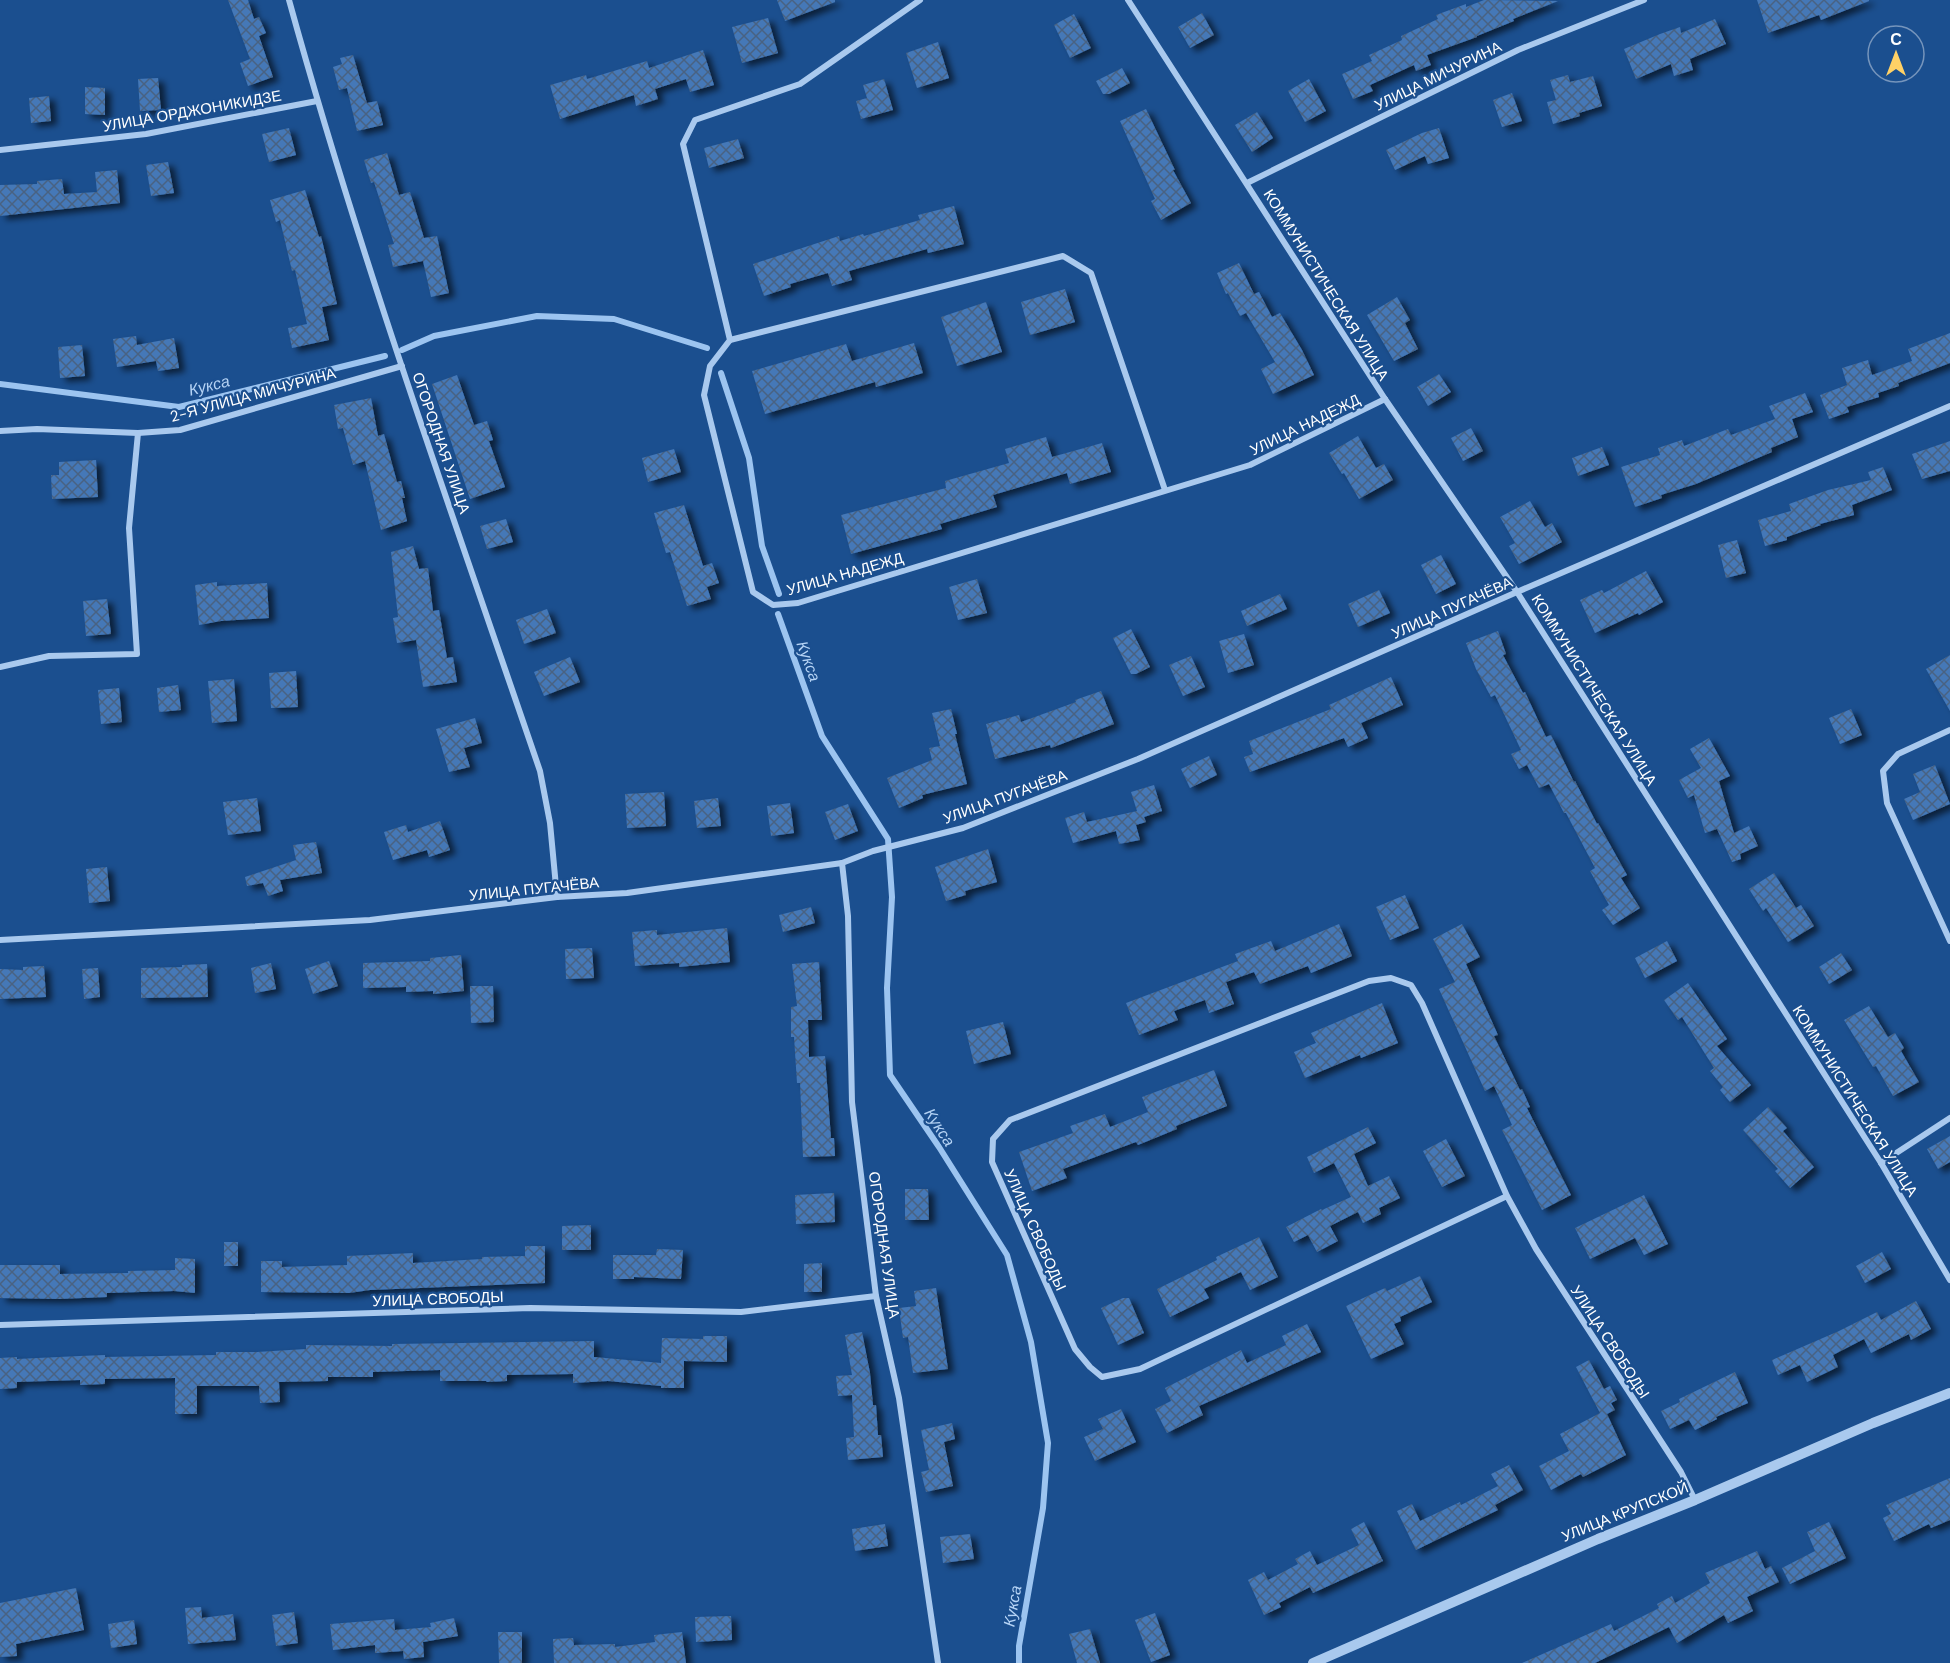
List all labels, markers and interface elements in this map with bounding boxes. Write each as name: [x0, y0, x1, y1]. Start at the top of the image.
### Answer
north arrow: [1866, 24, 1926, 84]
text: С: [1890, 29, 1902, 50]
street label: УЛИЦА МИЧУРИНА: [1371, 37, 1505, 115]
street label: УЛИЦА ОРДЖОНИКИДЗЕ: [101, 85, 283, 137]
street label: КОММУНИСТИЧЕСКАЯ УЛИЦА: [1259, 186, 1393, 384]
street label: 2-Я УЛИЦА МИЧУРИНА: [168, 363, 338, 427]
water label: Кукса: [186, 370, 232, 401]
street label: ОГОРОДНАЯ УЛИЦА: [407, 370, 475, 516]
street label: УЛИЦА НАДЕЖД: [1247, 390, 1363, 460]
street label: УЛИЦА НАДЕЖД: [784, 548, 906, 600]
street label: УЛИЦА ПУГАЧЁВА: [1388, 572, 1516, 644]
street label: КОММУНИСТИЧЕСКАЯ УЛИЦА: [1527, 591, 1661, 789]
water label: Кукса: [792, 638, 826, 684]
street label: УЛИЦА ПУГАЧЁВА: [940, 765, 1070, 829]
street label: УЛИЦА ПУГАЧЁВА: [468, 872, 600, 906]
street label: КОММУНИСТИЧЕСКАЯ УЛИЦА: [1788, 1002, 1922, 1200]
water label: Кукса: [919, 1104, 960, 1150]
street label: УЛИЦА СВОБОДЫ: [999, 1166, 1071, 1294]
street label: ОГОРОДНАЯ УЛИЦА: [864, 1170, 904, 1320]
street label: УЛИЦА СВОБОДЫ: [1566, 1282, 1654, 1402]
street label: УЛИЦА СВОБОДЫ: [372, 1287, 504, 1311]
street label: УЛИЦА КРУПСКОЙ: [1559, 1477, 1691, 1547]
water label: Кукса: [999, 1584, 1026, 1628]

